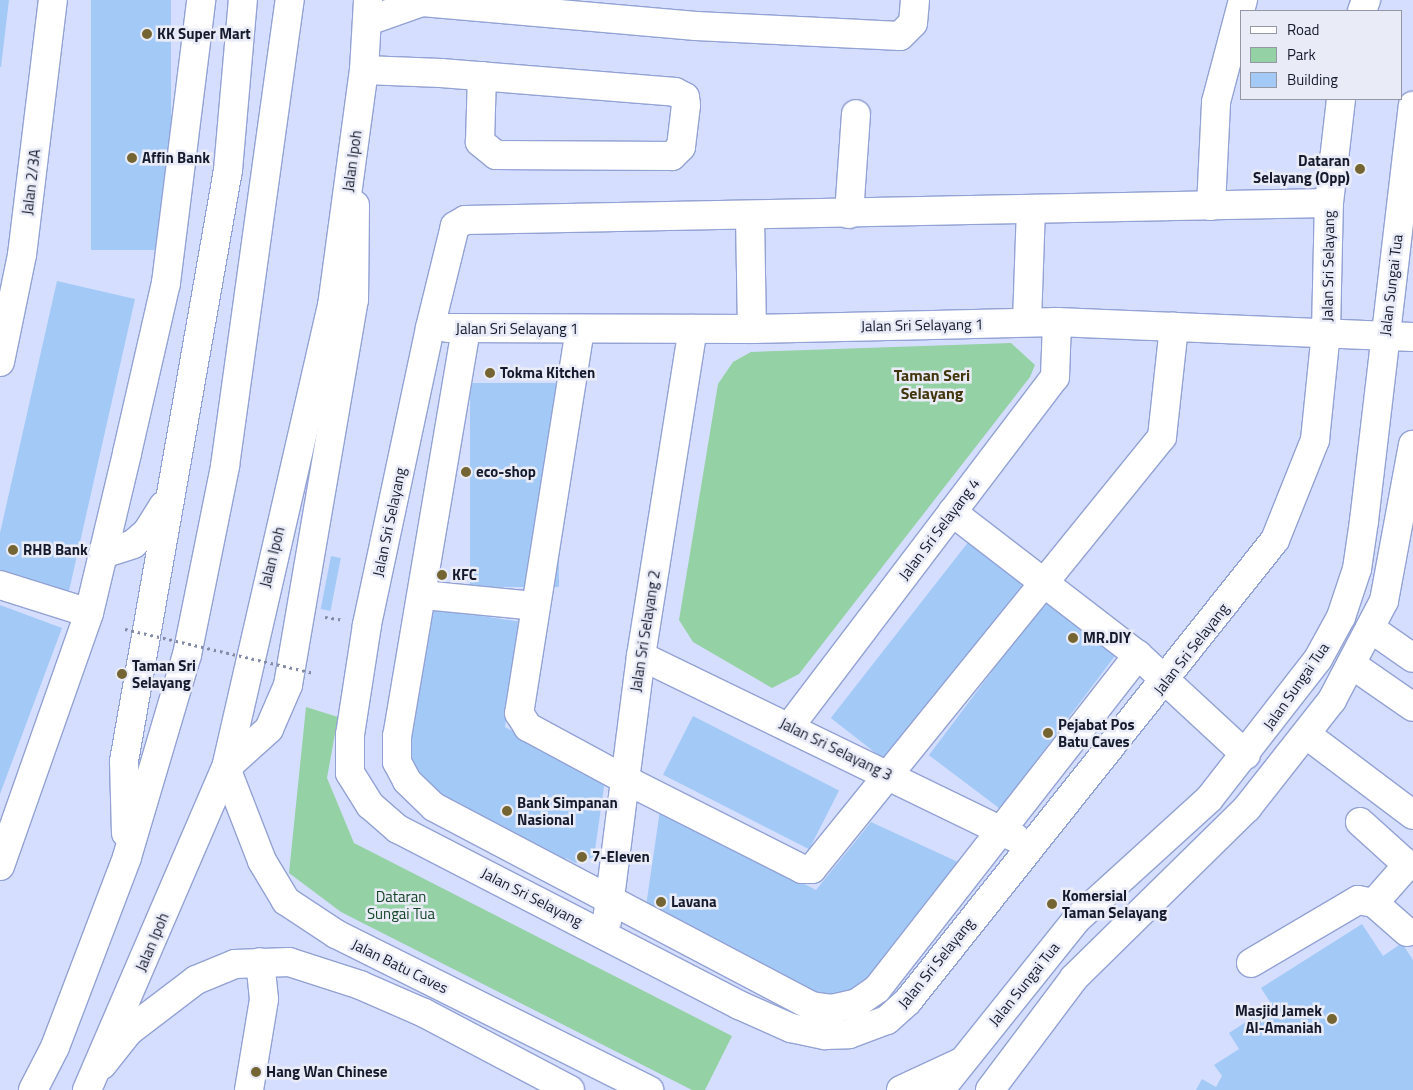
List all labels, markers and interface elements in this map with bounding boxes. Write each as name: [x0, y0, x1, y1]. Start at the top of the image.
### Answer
legend: [1240, 10, 1403, 100]
text: Road: [1287, 18, 1319, 41]
place label: KK Super Mart: [157, 25, 251, 43]
marker: KK Super Mart: [141, 28, 153, 40]
text: Park: [1287, 43, 1316, 66]
text: Building: [1287, 68, 1338, 91]
street label: Jalan Ipoh: [339, 129, 365, 193]
street label: Jalan 2/3A: [18, 148, 44, 216]
place label: Affin Bank: [142, 149, 210, 167]
place label: Dataran Selayang (Opp): [1253, 151, 1350, 186]
marker: Affin Bank: [126, 152, 138, 164]
marker: Dataran Selayang (Opp): [1354, 163, 1366, 175]
street label: Jalan Sri Selayang: [1318, 210, 1338, 322]
street label: Jalan Sungai Tua: [1376, 233, 1406, 337]
street label: Jalan Sri Selayang 1: [860, 315, 984, 335]
street label: Jalan Sri Selayang 1: [456, 320, 578, 338]
place label: Tokma Kitchen: [500, 364, 595, 382]
district label: Taman Seri Selayang: [894, 365, 970, 403]
marker: Tokma Kitchen: [484, 367, 496, 379]
place label: eco-shop: [476, 463, 536, 481]
street label: Jalan Sri Selayang: [369, 466, 409, 578]
marker: eco-shop: [460, 466, 472, 478]
street label: Jalan Sri Selayang 4: [895, 475, 983, 583]
street label: Jalan Ipoh: [256, 525, 288, 589]
place label: RHB Bank: [23, 541, 88, 559]
marker: RHB Bank: [7, 544, 19, 556]
place label: KFC: [452, 566, 477, 584]
marker: KFC: [436, 569, 448, 581]
street label: Jalan Sri Selayang 2: [627, 569, 663, 693]
street label: Jalan Sri Selayang: [1150, 600, 1232, 698]
place label: MR.DIY: [1083, 629, 1131, 647]
marker: MR.DIY: [1067, 632, 1079, 644]
street label: Jalan Sungai Tua: [1259, 639, 1333, 733]
place label: Taman Sri Selayang: [132, 656, 196, 691]
marker: Taman Sri Selayang: [116, 668, 128, 680]
street label: Jalan Sri Selayang 3: [777, 714, 895, 784]
place label: Pejabat Pos Batu Caves: [1058, 715, 1135, 750]
marker: Pejabat Pos Batu Caves: [1042, 727, 1054, 739]
place label: Bank Simpanan Nasional: [517, 793, 618, 828]
marker: Bank Simpanan Nasional: [501, 805, 513, 817]
place label: 7-Eleven: [592, 848, 650, 866]
marker: 7-Eleven: [576, 851, 588, 863]
street label: Jalan Sri Selayang: [478, 864, 586, 930]
place label: Komersial Taman Selayang: [1062, 886, 1167, 921]
park label: Dataran Sungai Tua: [367, 887, 435, 922]
place label: Lavana: [671, 893, 717, 911]
marker: Lavana: [655, 896, 667, 908]
marker: Komersial Taman Selayang: [1046, 898, 1058, 910]
street label: Jalan Ipoh: [132, 910, 172, 974]
street label: Jalan Sri Selayang: [894, 914, 978, 1012]
street label: Jalan Batu Caves: [349, 935, 451, 997]
street label: Jalan Sungai Tua: [985, 939, 1063, 1029]
place label: Masjid Jamek Al-Amaniah: [1235, 1001, 1322, 1036]
marker: Masjid Jamek Al-Amaniah: [1326, 1013, 1338, 1025]
place label: Hang Wan Chinese: [266, 1063, 387, 1081]
marker: Hang Wan Chinese: [250, 1066, 262, 1078]

